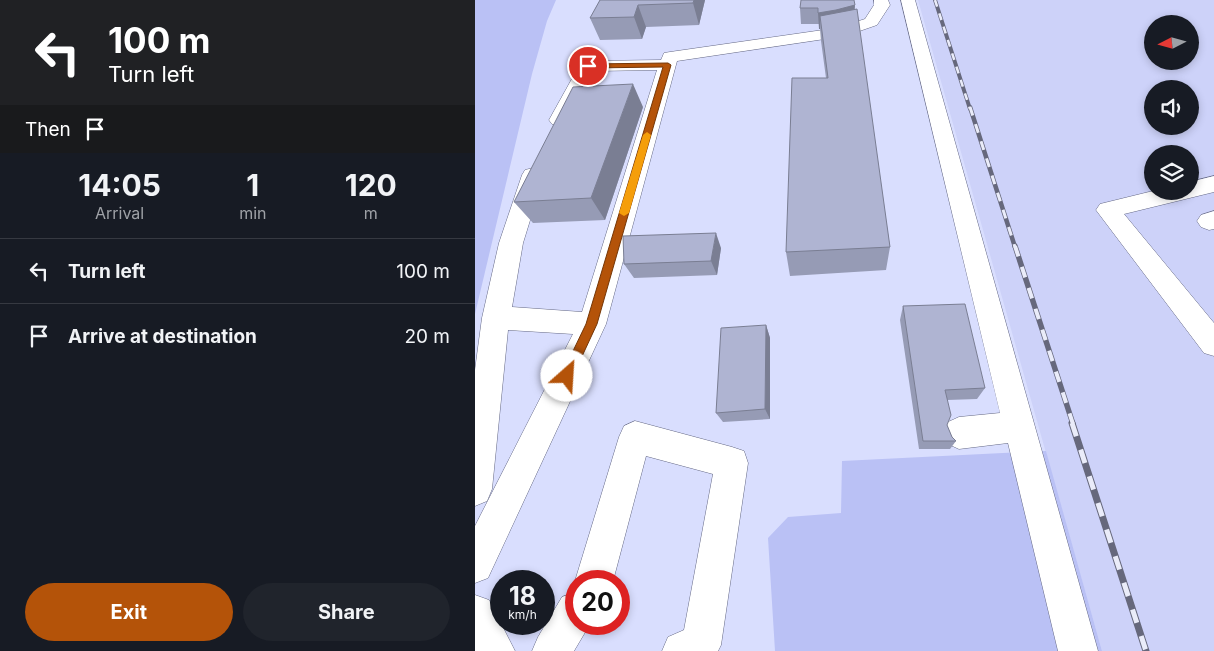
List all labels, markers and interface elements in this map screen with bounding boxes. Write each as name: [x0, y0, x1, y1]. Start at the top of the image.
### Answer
north arrow: [1144, 15, 1199, 70]
map controls: [1144, 15, 1199, 200]
text: 100 m: [108, 19, 211, 61]
icon: left: [25, 20, 90, 85]
pin: [567, 45, 609, 87]
icon: arrive: [574, 52, 602, 80]
text: Turn left: [108, 61, 194, 87]
button: sound: [1144, 80, 1199, 135]
icon: arrive: [81, 115, 109, 143]
text: Then: [25, 118, 71, 141]
button: layers: [1144, 145, 1199, 200]
text: 14:05: [78, 167, 161, 203]
text: 1: [246, 167, 259, 203]
text: 120: [345, 167, 397, 203]
text: Arrival: [95, 203, 144, 223]
text: min: [239, 203, 266, 223]
text: m: [364, 203, 378, 223]
icon: left: [25, 257, 53, 285]
text: Turn left: [68, 260, 146, 283]
text: 100 m: [396, 260, 450, 283]
icon: arrive: [25, 322, 53, 350]
text: Arrive at destination: [68, 325, 257, 348]
text: 20 m: [404, 325, 450, 348]
position arrow: [540, 349, 592, 401]
speed limit sign: 20: [565, 570, 630, 635]
text: 18: [509, 581, 536, 611]
button: Exit: [25, 583, 233, 641]
button: Share: [243, 583, 450, 641]
text: km/h: [508, 607, 537, 622]

